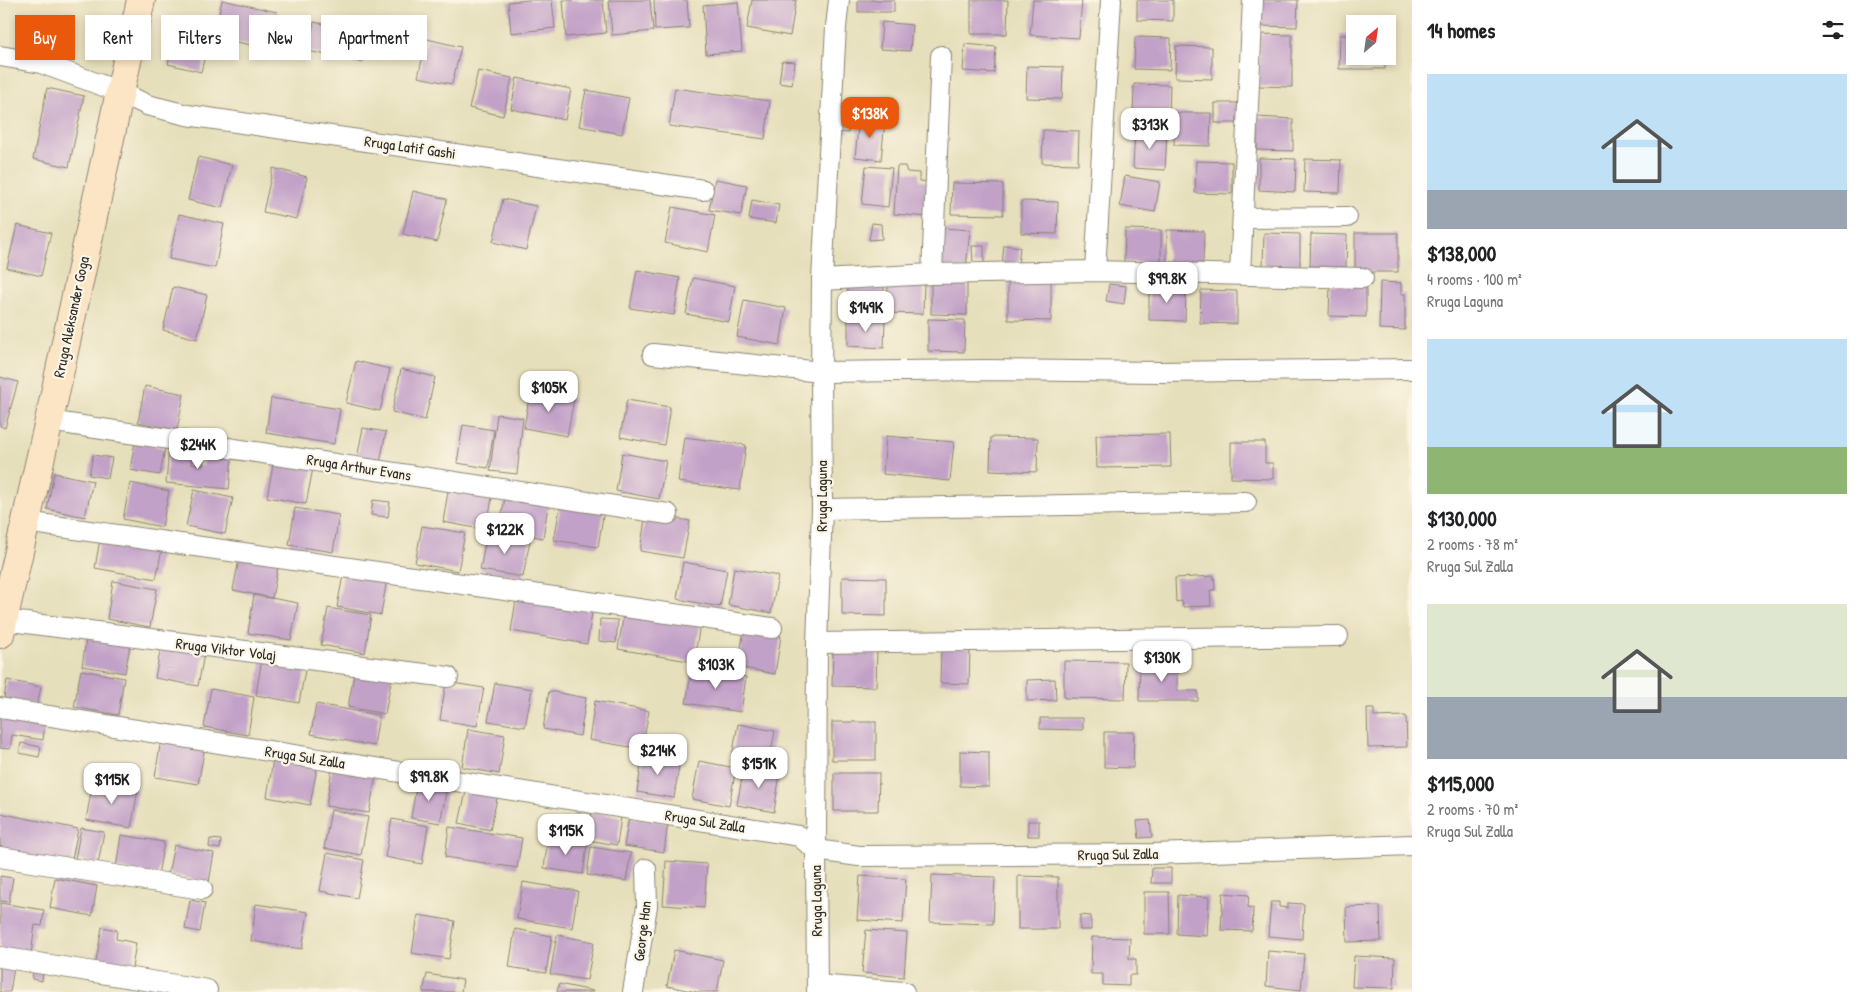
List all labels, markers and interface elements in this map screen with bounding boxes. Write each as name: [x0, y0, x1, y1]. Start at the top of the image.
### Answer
chip: Buy: [15, 15, 75, 60]
chip: Rent: [85, 15, 151, 60]
chip: Filters: [161, 15, 239, 60]
chip: New: [249, 15, 311, 60]
chip: Apartment: [321, 15, 427, 60]
north arrow: [1346, 15, 1396, 65]
map controls: [1346, 15, 1396, 65]
text: 14 homes: [1427, 16, 1495, 45]
icon: filters: [1819, 16, 1847, 44]
pin: $138K: [835, 96, 905, 139]
text: $138K: [852, 102, 888, 124]
icon: home: [1592, 106, 1682, 196]
pin: $313K: [1115, 108, 1185, 150]
text: $313K: [1132, 113, 1168, 135]
street label: Rruga Latif Gashi: [363, 130, 457, 164]
text: $138,000: [1427, 239, 1496, 268]
street label: Rruga Aleksander Goga: [48, 254, 94, 380]
pin: $99.8K: [1126, 262, 1208, 304]
text: $99.8K: [1148, 267, 1186, 289]
text: 4 rooms · 100 m²: [1427, 268, 1522, 290]
pin: $149K: [831, 290, 901, 333]
text: Rruga Laguna: [1427, 290, 1503, 312]
text: $149K: [849, 296, 883, 318]
pin: $105K: [514, 370, 584, 413]
icon: home: [1592, 371, 1682, 461]
text: $105K: [531, 376, 567, 398]
pin: $244K: [163, 428, 233, 470]
text: $244K: [180, 433, 216, 455]
street label: Rruga Arthur Evans: [305, 448, 413, 486]
street label: Rruga Laguna: [811, 460, 832, 532]
text: $130,000: [1427, 504, 1497, 533]
pin: $122K: [470, 512, 540, 555]
text: $122K: [486, 518, 524, 540]
text: 2 rooms · 78 m²: [1427, 533, 1518, 555]
text: Rruga Sul Zalla: [1427, 555, 1513, 577]
street label: Rruga Viktor Volaj: [175, 632, 277, 666]
icon: home: [1592, 636, 1682, 726]
pin: $130K: [1127, 640, 1197, 683]
text: $130K: [1144, 646, 1180, 668]
pin: $103K: [681, 648, 751, 690]
text: $103K: [698, 653, 734, 675]
pin: $214K: [623, 734, 693, 776]
text: $214K: [640, 739, 676, 761]
street label: Rruga Sul Zalla: [263, 740, 347, 774]
pin: $151K: [724, 746, 794, 789]
text: $151K: [742, 752, 776, 774]
pin: $99.8K: [388, 760, 470, 802]
pin: $115K: [77, 762, 147, 805]
text: $99.8K: [410, 765, 448, 787]
text: $115K: [95, 768, 129, 790]
text: $115,000: [1427, 769, 1494, 798]
text: 2 rooms · 70 m²: [1427, 798, 1518, 820]
street label: Rruga Sul Zalla: [663, 804, 747, 838]
pin: $115K: [531, 814, 601, 856]
text: $115K: [549, 819, 583, 841]
text: Rruga Sul Zalla: [1427, 820, 1513, 842]
street label: Rruga Sul Zalla: [1077, 843, 1159, 865]
street label: Rruga Laguna: [805, 865, 827, 937]
street label: George Han: [628, 899, 656, 962]

